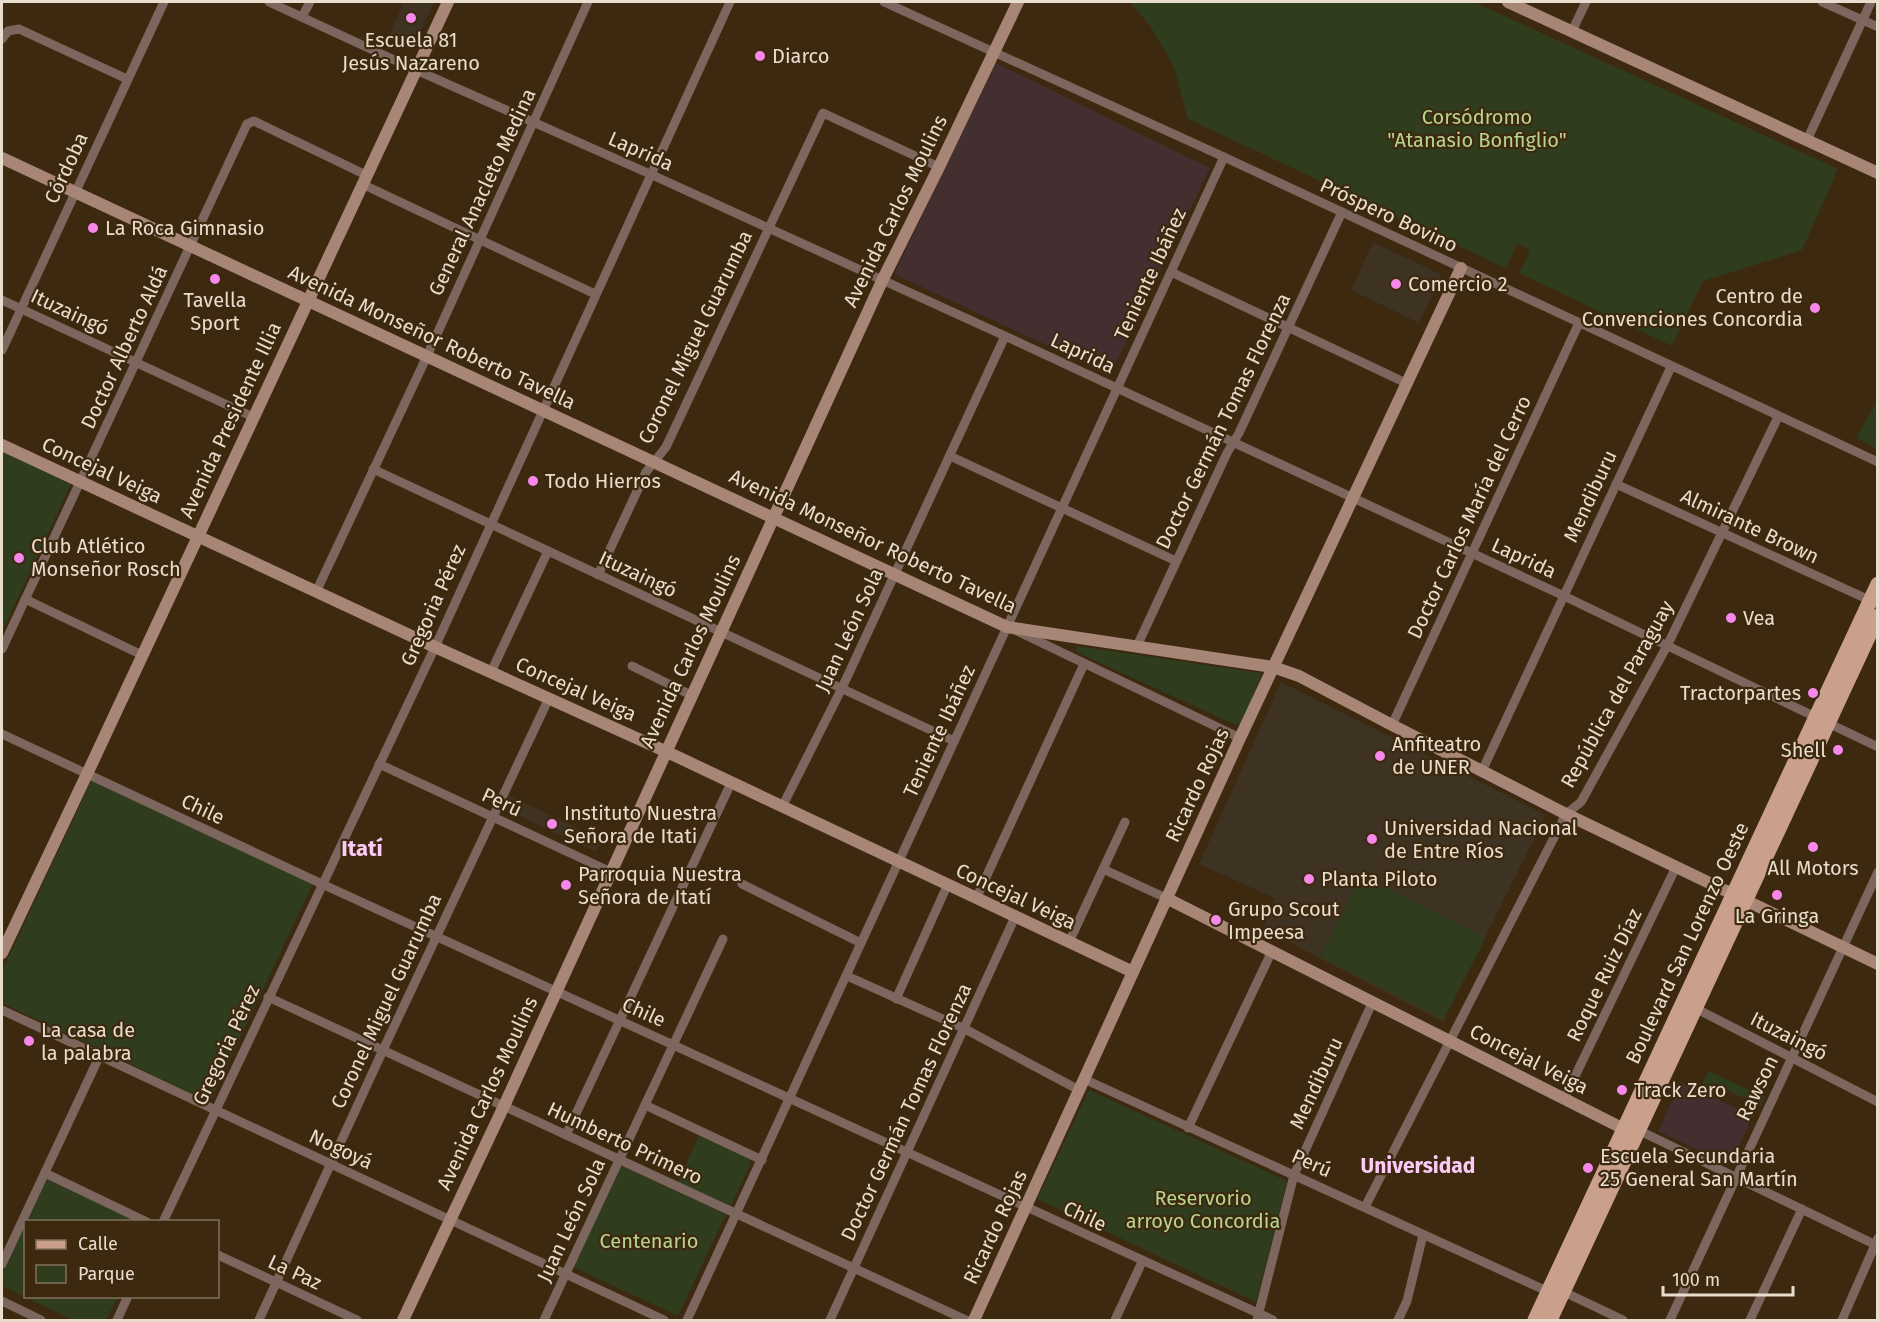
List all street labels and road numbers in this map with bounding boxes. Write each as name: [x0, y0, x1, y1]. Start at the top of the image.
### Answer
street label: General Anacleto Medina: [423, 85, 541, 299]
street label: Avenida Carlos Moulins: [838, 111, 952, 311]
street label: Laprida: [605, 126, 677, 176]
street label: Córdoba: [39, 129, 93, 207]
street label: Próspero Bovino: [1316, 173, 1462, 257]
street label: Teniente Ibáñez: [1109, 204, 1191, 344]
street label: Coronel Miguel Guarumba: [633, 226, 757, 448]
street label: Avenida Monseñor Roberto Tavella: [285, 260, 579, 414]
street label: Doctor Alberto Aldá: [76, 261, 172, 433]
street label: Ituzaingó: [27, 284, 113, 340]
street label: Doctor Germán Tomas Florenza: [1151, 289, 1295, 553]
street label: Avenida Presidente Illia: [174, 318, 286, 522]
street label: Laprida: [1047, 328, 1119, 378]
street label: Doctor Carlos María del Cerro: [1402, 392, 1536, 642]
street label: Concejal Veiga: [38, 432, 166, 508]
street label: Mendiburu: [1558, 446, 1622, 546]
street label: Avenida Monseñor Roberto Tavella: [726, 464, 1020, 618]
street label: Almirante Brown: [1677, 483, 1823, 569]
street label: Laprida: [1488, 533, 1560, 583]
street label: Gregoria Pérez: [396, 540, 471, 669]
street label: Ituzaingó: [595, 546, 681, 602]
street label: Avenida Carlos Moulins: [635, 550, 745, 752]
street label: Juan León Sola: [810, 564, 888, 696]
street label: República del Paraguay: [1555, 596, 1679, 792]
street label: Concejal Veiga: [512, 652, 640, 726]
street label: Teniente Ibáñez: [898, 661, 980, 801]
street label: Ricardo Rojas: [1160, 724, 1234, 846]
street label: Perú: [478, 782, 526, 822]
street label: Chile: [178, 789, 228, 829]
street label: Boulevard San Lorenzo Oeste: [1620, 818, 1754, 1068]
street label: Concejal Veiga: [952, 858, 1080, 934]
street label: Coronel Miguel Guarumba: [326, 890, 446, 1112]
street label: Roque Ruiz Díaz: [1561, 904, 1647, 1045]
street label: Doctor Germán Tomas Florenza: [836, 979, 976, 1245]
street label: Gregoria Pérez: [188, 981, 265, 1109]
street label: Avenida Carlos Moulins: [432, 992, 542, 1194]
street label: Chile: [619, 992, 669, 1032]
street label: Ituzaingó: [1746, 1006, 1832, 1066]
street label: Concejal Veiga: [1466, 1019, 1592, 1099]
street label: Mendiburu: [1284, 1033, 1348, 1133]
street label: Rawson: [1731, 1051, 1783, 1125]
street label: Humberto Primero: [544, 1097, 706, 1189]
street label: Nogoyá: [305, 1124, 377, 1174]
street label: Perú: [1288, 1144, 1336, 1182]
street label: Juan León Sola: [532, 1154, 610, 1286]
street label: Ricardo Rojas: [958, 1166, 1032, 1288]
street label: Chile: [1060, 1196, 1110, 1236]
street label: La Paz: [265, 1249, 326, 1295]

